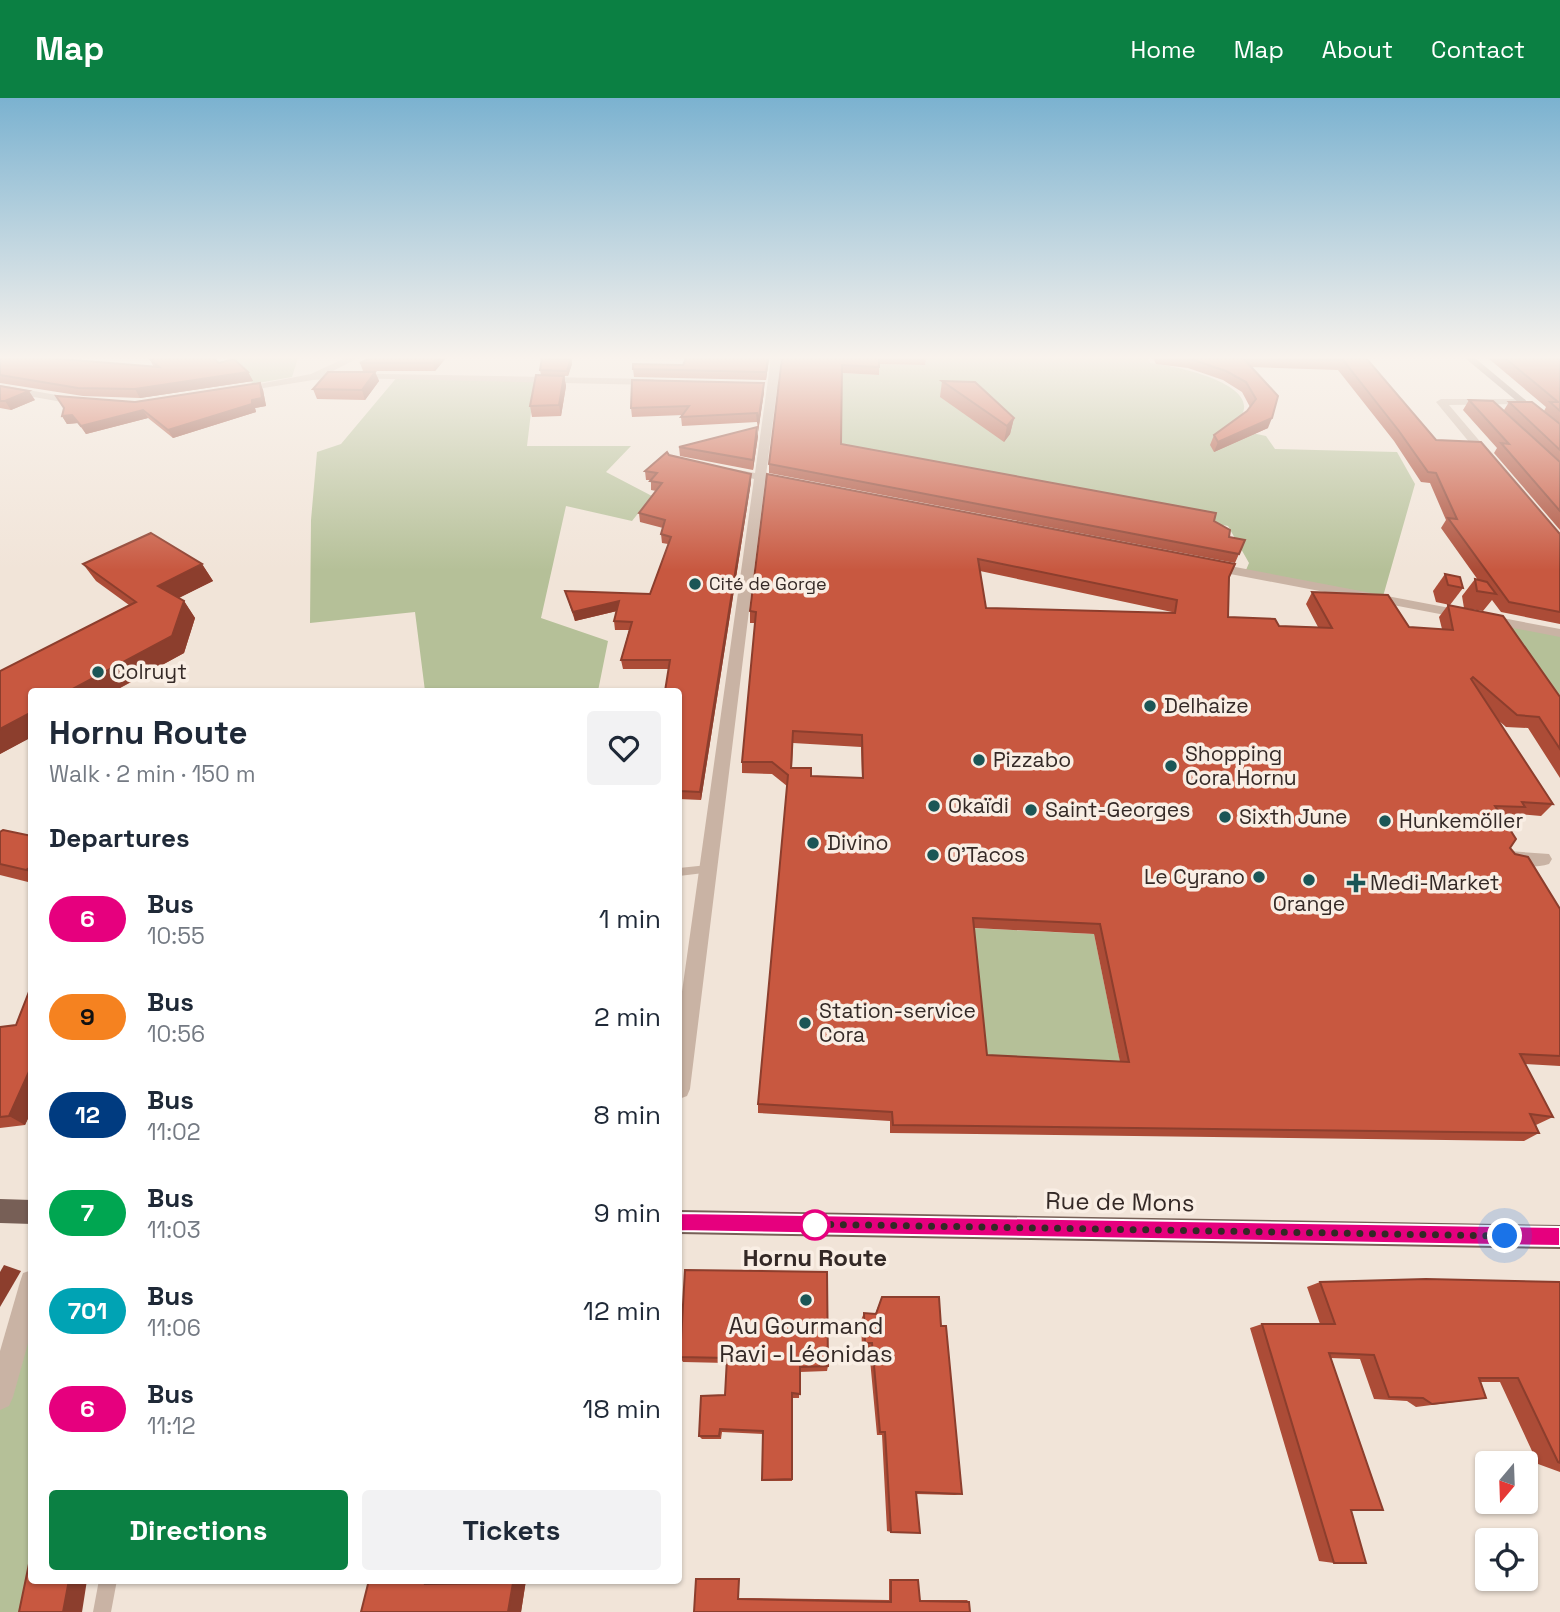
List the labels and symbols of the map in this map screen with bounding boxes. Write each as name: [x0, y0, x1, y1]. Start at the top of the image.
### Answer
place label: Cité de Gorge: [709, 572, 827, 595]
marker: Cité de Gorge: [687, 576, 703, 592]
place label: Colruyt: [112, 658, 187, 685]
marker: Colruyt: [90, 664, 106, 680]
place label: Delhaize: [1164, 692, 1249, 719]
marker: Delhaize: [1142, 698, 1158, 714]
place label: Shopping Cora Hornu: [1185, 740, 1297, 791]
place label: Pizzabo: [993, 746, 1071, 773]
marker: Pizzabo: [971, 752, 987, 768]
marker: Shopping Cora Hornu: [1163, 758, 1179, 774]
place label: Okaïdi: [948, 792, 1009, 819]
place label: Saint-Georges: [1045, 796, 1190, 823]
marker: Okaïdi: [926, 798, 942, 814]
marker: Saint-Georges: [1023, 802, 1039, 818]
place label: Sixth June: [1239, 803, 1348, 830]
place label: Hunkemöller: [1399, 807, 1523, 834]
marker: Sixth June: [1217, 809, 1233, 825]
marker: Hunkemöller: [1377, 813, 1393, 829]
place label: Divino: [827, 829, 888, 856]
marker: Divino: [805, 835, 821, 851]
place label: O'Tacos: [947, 841, 1025, 868]
marker: O'Tacos: [925, 847, 941, 863]
place label: Le Cyrano: [1144, 863, 1245, 890]
marker: Le Cyrano: [1251, 869, 1267, 885]
place label: Medi-Market: [1370, 869, 1499, 896]
marker: Orange: [1301, 872, 1317, 888]
marker: Medi-Market: [1348, 875, 1364, 891]
place label: Orange: [1273, 890, 1345, 917]
place label: Station-service Cora: [819, 997, 976, 1048]
marker: Station-service Cora: [797, 1015, 813, 1031]
street label: Rue de Mons: [1045, 1185, 1195, 1218]
marker: Hornu Route: [800, 1210, 830, 1240]
your location: [1487, 1218, 1522, 1253]
place label: Hornu Route: [743, 1242, 887, 1273]
marker: Au Gourmand Ravi - Léonidas: [798, 1292, 814, 1308]
place label: Au Gourmand Ravi - Léonidas: [719, 1310, 893, 1369]
north arrow: [1475, 1451, 1538, 1514]

